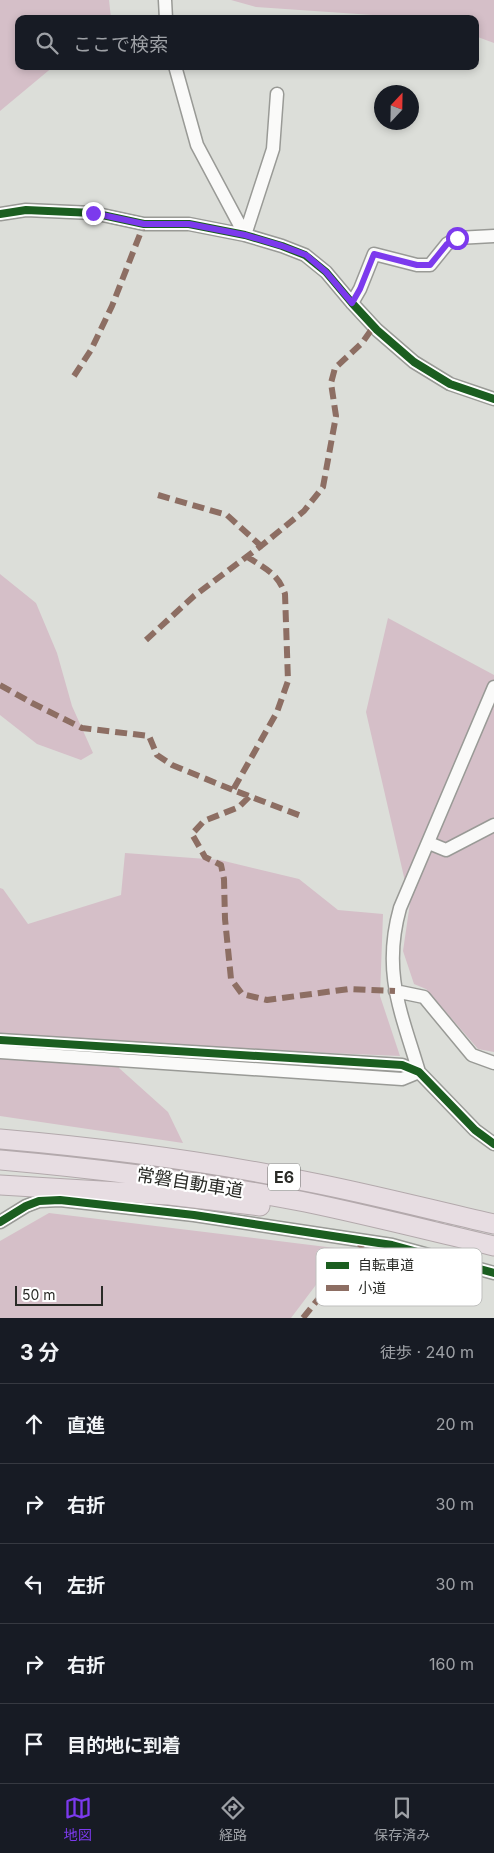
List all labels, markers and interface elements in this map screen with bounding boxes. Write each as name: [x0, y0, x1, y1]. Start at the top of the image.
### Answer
search box: [15, 15, 479, 70]
icon: search: [33, 29, 61, 57]
text: ここで検索: [73, 33, 168, 56]
north arrow: [374, 85, 419, 130]
route end: [82, 202, 105, 225]
route start: [446, 227, 469, 250]
street label: 常磐自動車道: [135, 1164, 245, 1201]
road number: E6: [268, 1164, 300, 1190]
legend: [316, 1248, 482, 1306]
text: 自転車道: [358, 1256, 414, 1273]
text: 小道: [358, 1279, 386, 1296]
scale bar: [15, 1283, 102, 1306]
text: 50 m: [22, 1286, 56, 1303]
text: 3 分: [20, 1340, 60, 1365]
text: 徒歩 · 240 m: [380, 1342, 474, 1362]
icon: ahead: [20, 1410, 48, 1438]
text: 直進: [67, 1414, 105, 1437]
text: 20 m: [436, 1414, 474, 1434]
icon: right: [20, 1490, 48, 1518]
text: 右折: [67, 1494, 105, 1517]
text: 30 m: [436, 1494, 474, 1514]
icon: left: [20, 1570, 48, 1598]
text: 左折: [67, 1574, 105, 1597]
text: 30 m: [436, 1574, 474, 1594]
icon: right: [20, 1650, 48, 1678]
text: 右折: [67, 1654, 105, 1677]
text: 160 m: [429, 1654, 474, 1674]
icon: arrive: [20, 1730, 48, 1758]
text: 目的地に到着: [67, 1734, 181, 1757]
tab: 地図: [64, 1794, 92, 1844]
tab: 経路: [219, 1794, 247, 1844]
tab: 保存済み: [374, 1794, 430, 1844]

